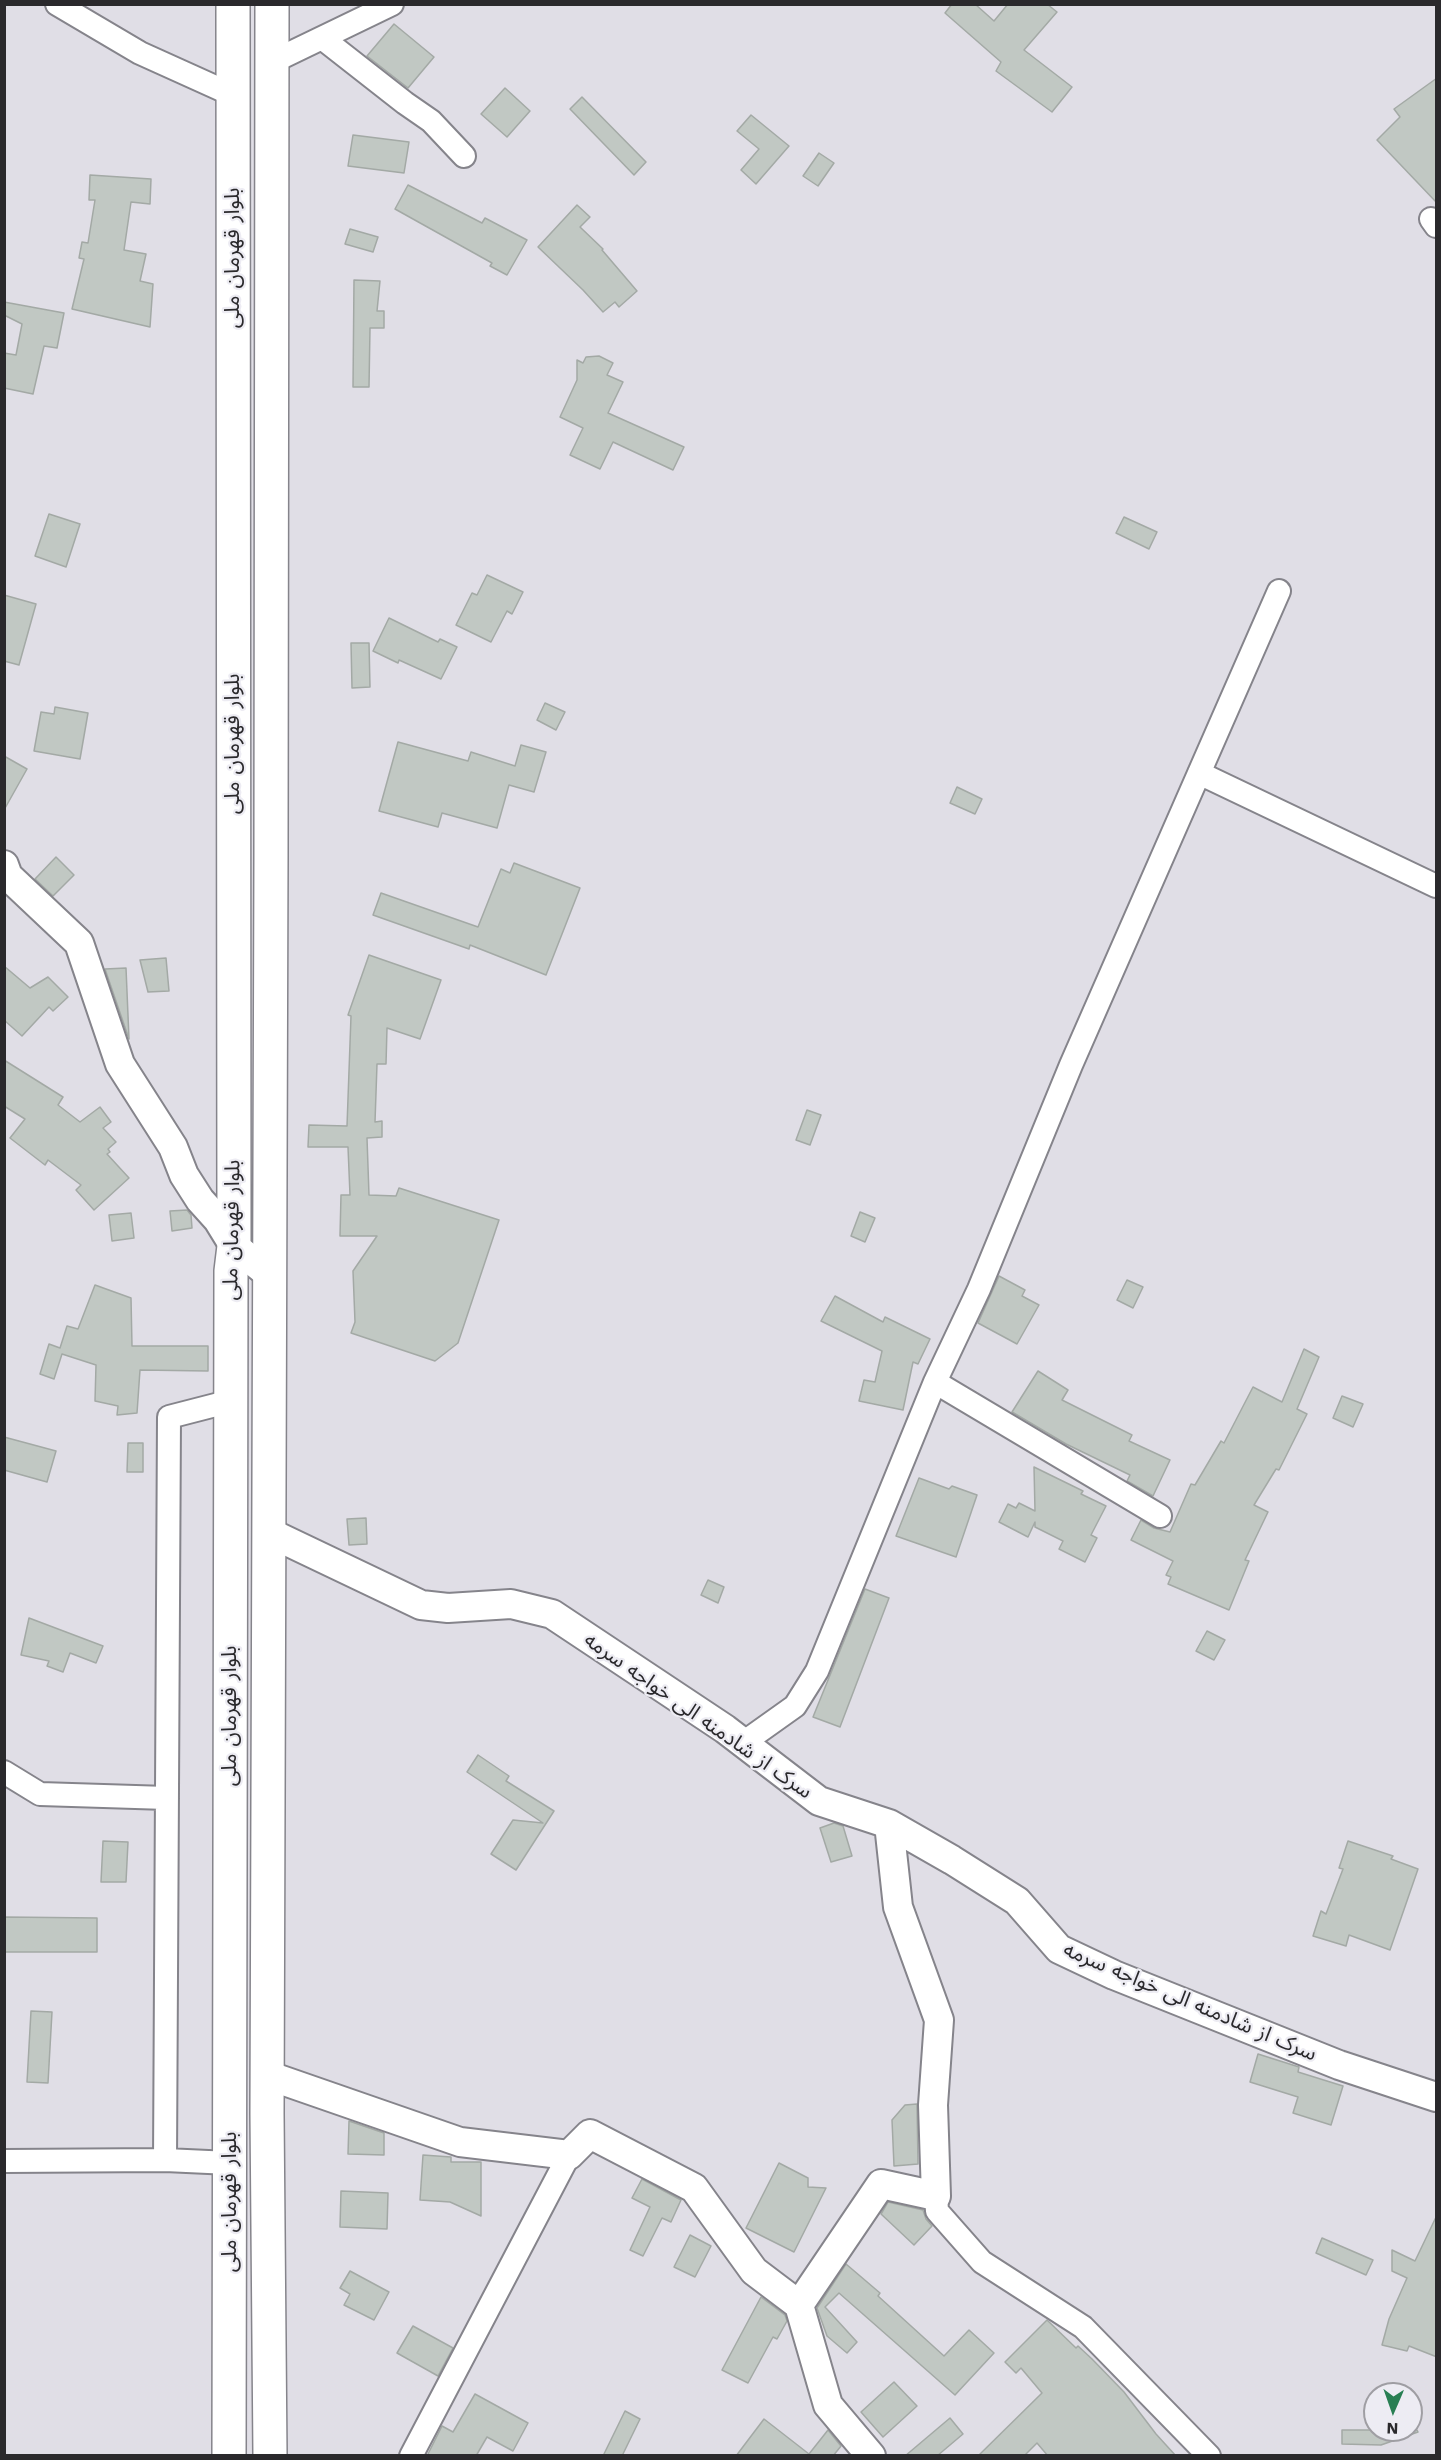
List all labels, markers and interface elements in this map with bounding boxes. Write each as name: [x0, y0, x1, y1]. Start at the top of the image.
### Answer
street label: بلوار قهرمان ملی: [220, 188, 246, 328]
street label: بلوار قهرمان ملی: [220, 674, 246, 814]
street label: بلوار قهرمان ملی: [218, 1159, 246, 1301]
street label: سرک از شادمنه الی خواجه سرمه: [579, 1627, 817, 1805]
street label: بلوار قهرمان ملی: [217, 1646, 243, 1786]
street label: سرک از شادمنه الی خواجه سرمه: [1060, 1937, 1320, 2067]
street label: بلوار قهرمان ملی: [217, 2132, 243, 2272]
north arrow: [1363, 2382, 1423, 2442]
text: N: [1386, 2419, 1399, 2438]

